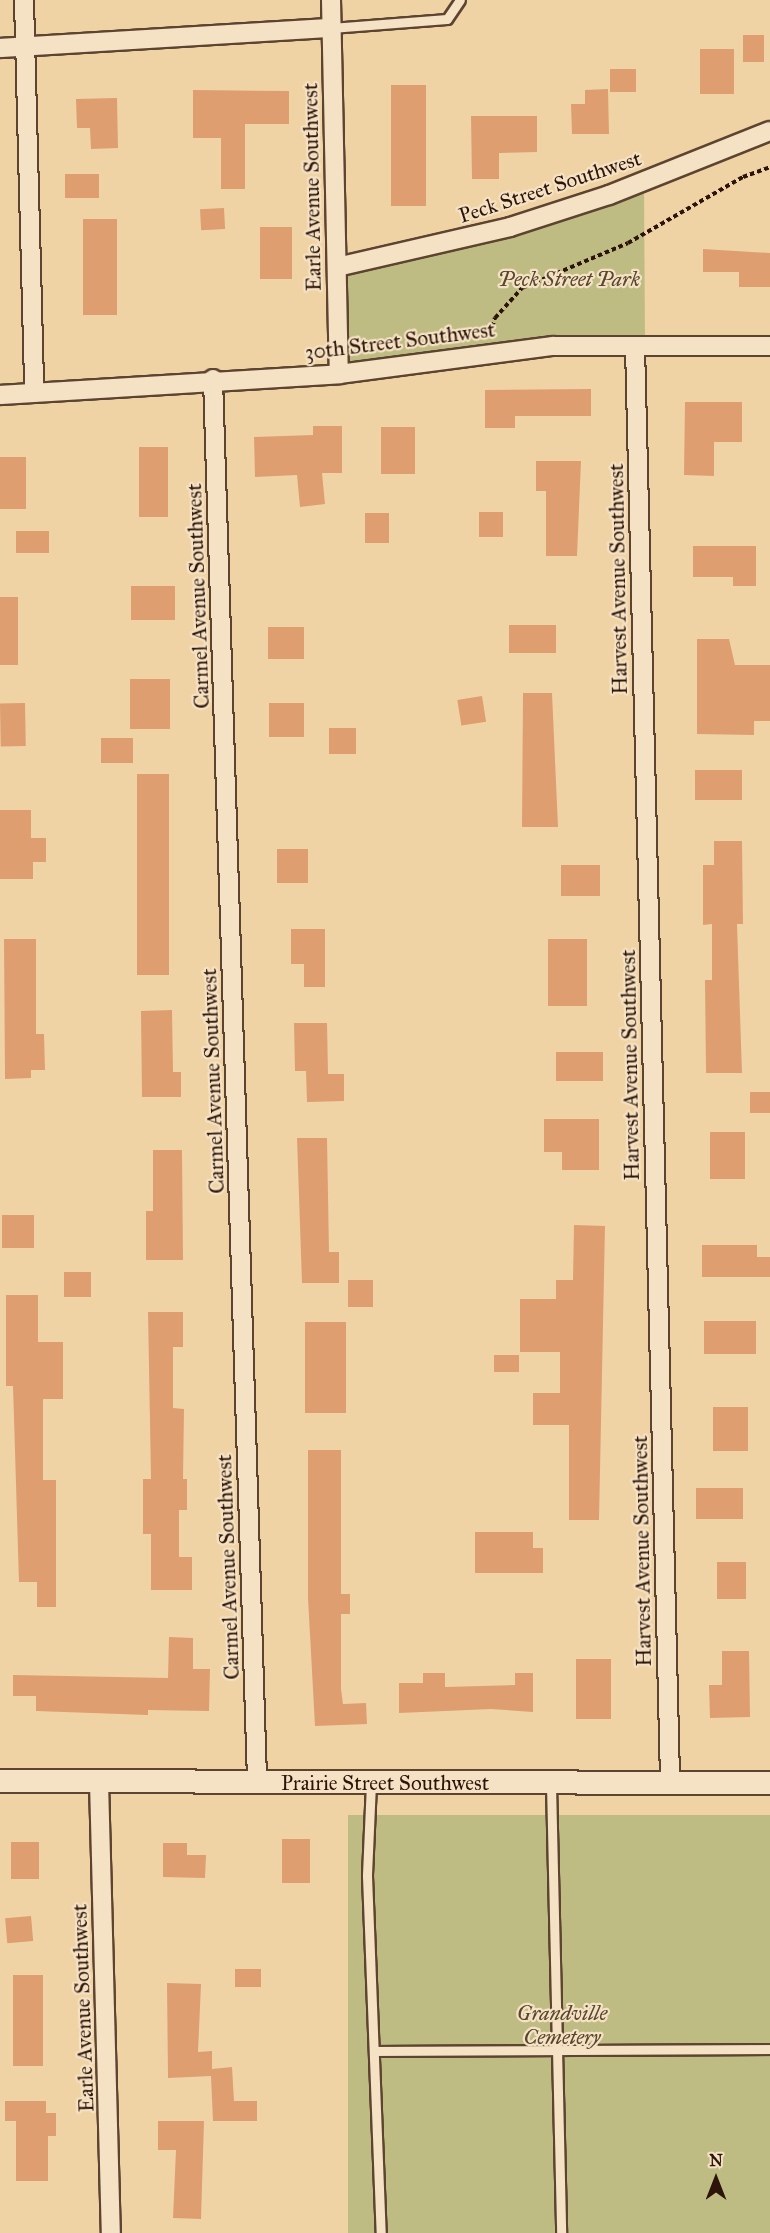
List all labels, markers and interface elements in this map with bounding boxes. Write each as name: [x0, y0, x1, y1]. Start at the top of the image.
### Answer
street label: Earle Avenue Southwest: [298, 83, 326, 291]
street label: Peck Street Southwest: [456, 146, 644, 228]
park label: Peck Street Park: [498, 266, 640, 292]
street label: 30th Street Southwest: [304, 317, 496, 365]
street label: Harvest Avenue Southwest: [603, 463, 633, 695]
street label: Carmel Avenue Southwest: [181, 483, 215, 709]
street label: Harvest Avenue Southwest: [615, 949, 645, 1181]
street label: Carmel Avenue Southwest: [196, 968, 230, 1194]
street label: Harvest Avenue Southwest: [627, 1435, 657, 1667]
street label: Carmel Avenue Southwest: [211, 1454, 245, 1680]
street label: Prairie Street Southwest: [281, 1770, 489, 1796]
street label: Earle Avenue Southwest: [67, 1903, 99, 2113]
park label: Grandville Cemetery: [517, 2000, 607, 2050]
north arrow: [686, 2149, 746, 2209]
text: N: [709, 2151, 723, 2170]

